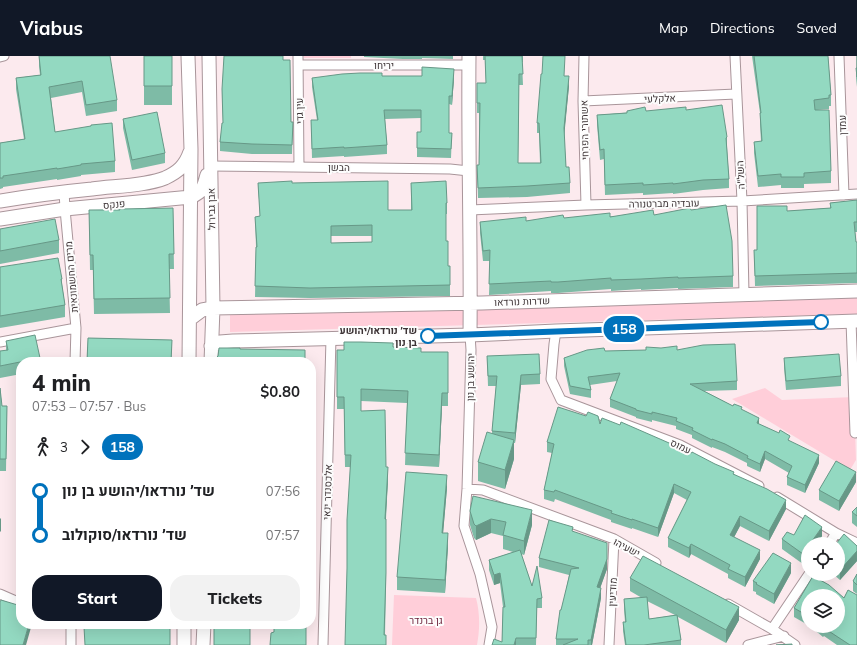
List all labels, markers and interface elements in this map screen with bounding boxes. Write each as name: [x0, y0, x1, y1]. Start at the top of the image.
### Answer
text: Viabus: [20, 16, 83, 40]
text: Map: [659, 19, 688, 37]
text: Directions: [710, 19, 775, 37]
text: Saved: [797, 19, 837, 37]
street label: יריחו: [374, 59, 394, 72]
street label: אלקלעי: [644, 91, 676, 106]
street label: עין גדי: [293, 98, 306, 124]
street label: אשתורי הפרחי: [577, 100, 592, 160]
street label: עמדן: [836, 115, 849, 135]
street label: השל"ה: [733, 160, 748, 190]
street label: הבשן: [328, 161, 350, 174]
street label: אבן גבירול: [205, 188, 218, 230]
street label: עובדיה מברטנורה: [629, 196, 699, 211]
street label: פנקס: [102, 197, 126, 212]
street label: מרים החשמונאית: [62, 241, 81, 313]
street label: שדרות נורדאו: [494, 294, 550, 309]
unlabelled marker: [813, 314, 829, 330]
line badge: 158: [601, 316, 647, 342]
text: 158: [611, 320, 637, 338]
place label: שד׳ נורדאו/יהושע בן נון: [339, 324, 418, 349]
marker: שד׳ נורדאו/יהושע בן נון: [420, 328, 436, 344]
street label: יהושע בן נון: [464, 353, 477, 401]
text: 4 min: [32, 369, 91, 397]
text: $0.80: [260, 382, 300, 401]
text: 07:53 – 07:57 · Bus: [32, 398, 146, 414]
icon: walk: [32, 436, 54, 458]
icon: forward: [74, 436, 96, 458]
street label: עמוס: [668, 436, 693, 457]
text: 158: [110, 438, 135, 456]
text: 3: [60, 439, 68, 455]
street label: אלכסנדר ינאי: [320, 464, 335, 520]
text: שד׳ נורדאו/יהושע בן נון: [62, 481, 215, 500]
text: 07:56: [266, 483, 300, 499]
text: שד׳ נורדאו/סוקולוב: [62, 525, 187, 544]
text: 07:57: [266, 527, 300, 543]
street label: ישעיהו: [611, 535, 642, 560]
map controls: [801, 537, 845, 633]
button: locate: [801, 537, 845, 581]
button: Start: [32, 575, 162, 621]
button: Tickets: [170, 575, 300, 621]
street label: מודיעין: [605, 577, 620, 607]
button: layers: [801, 589, 845, 633]
park label: גן ברנדר: [409, 614, 443, 627]

